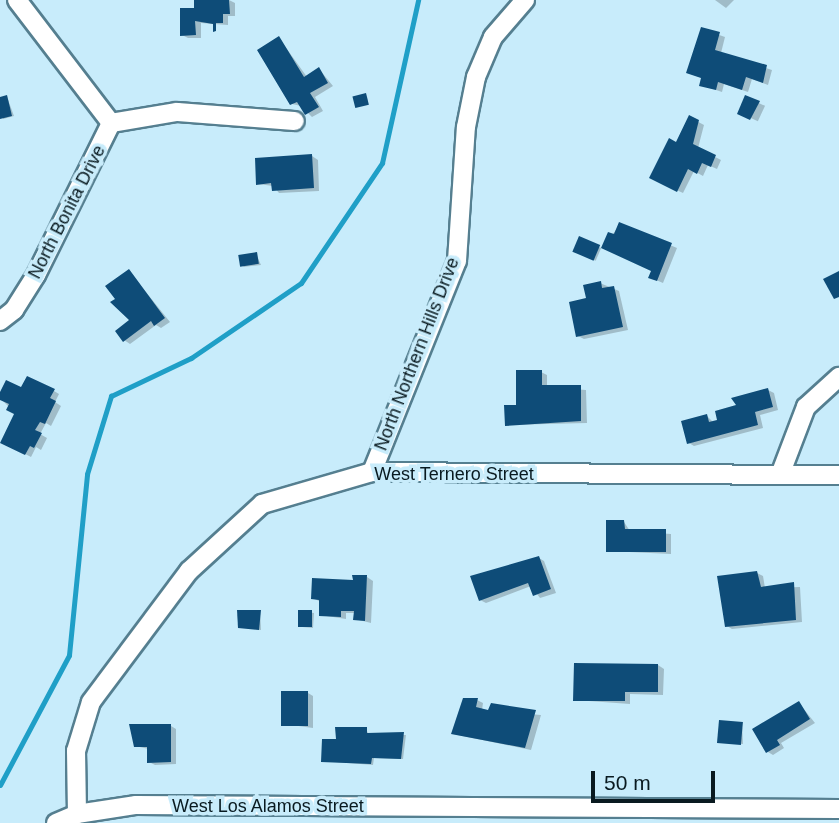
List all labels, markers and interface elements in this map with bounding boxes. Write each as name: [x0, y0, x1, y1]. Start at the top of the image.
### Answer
street label: North Bonita Drive: [24, 142, 110, 282]
street label: North Northern Hills Drive: [370, 254, 464, 454]
street label: West Ternero Street: [374, 463, 534, 485]
scale bar: [594, 756, 718, 800]
text: 50 m: [604, 771, 651, 794]
street label: West Los Alamos Street: [172, 795, 364, 817]

